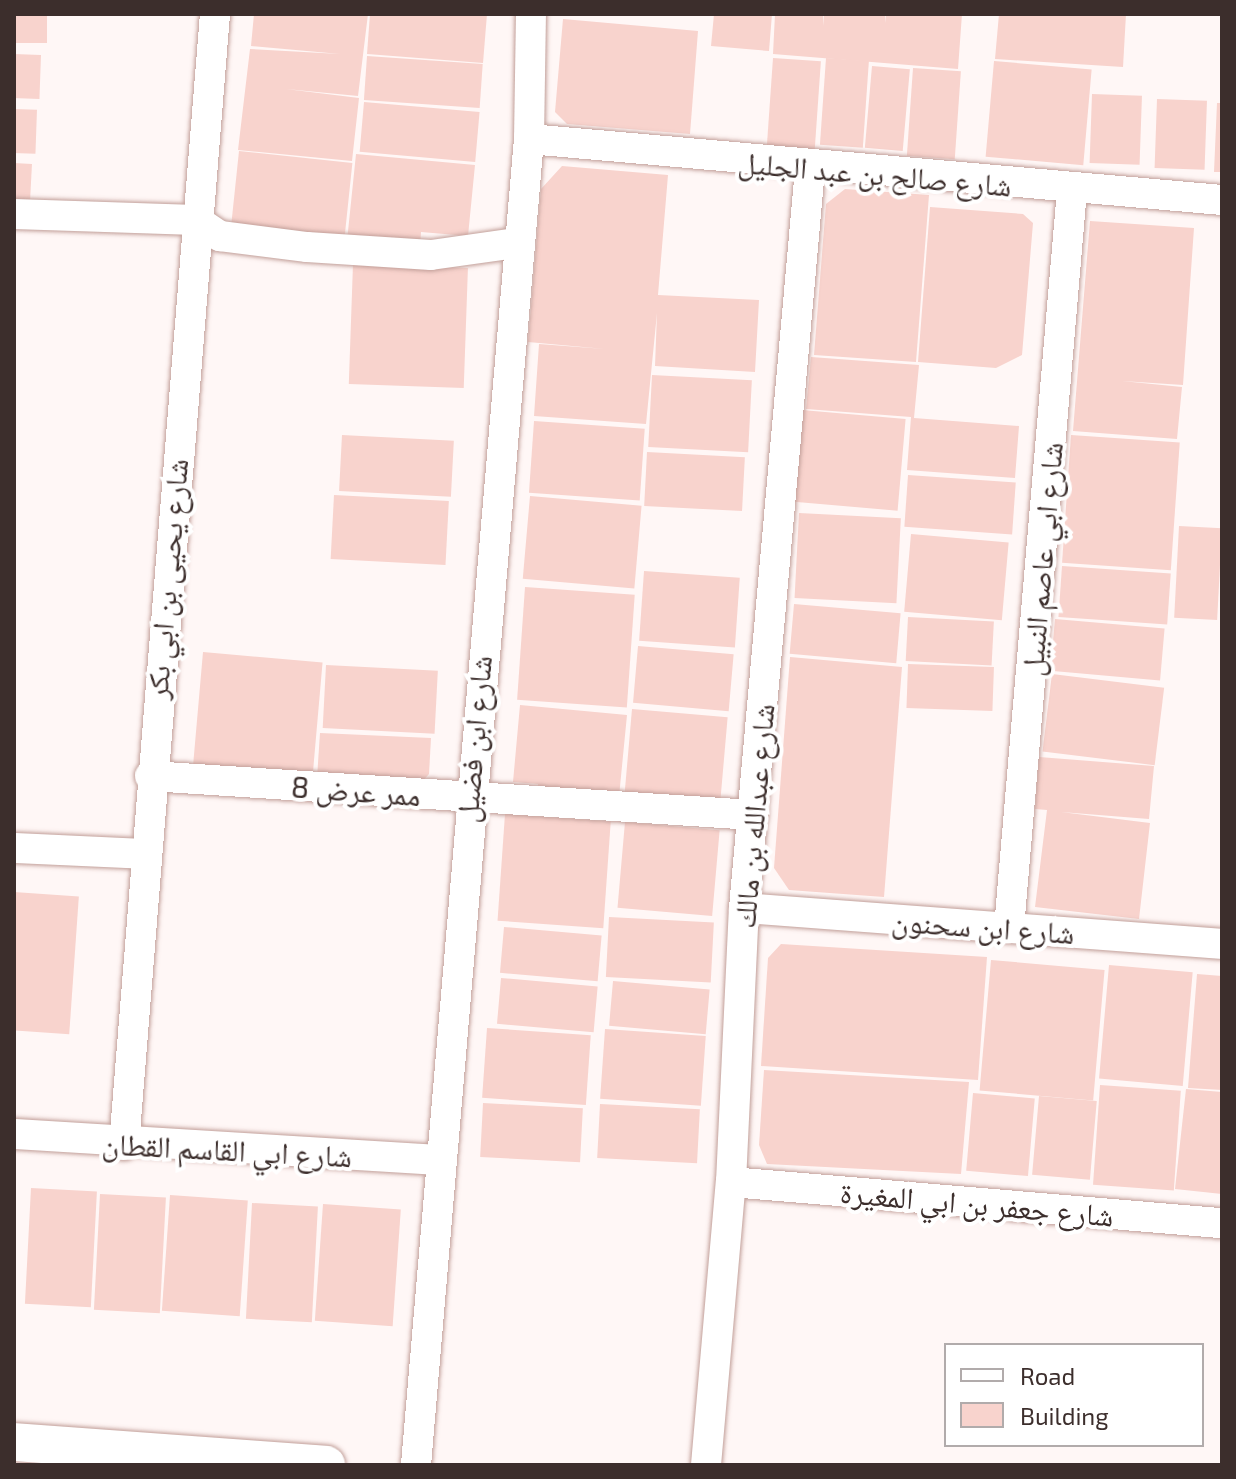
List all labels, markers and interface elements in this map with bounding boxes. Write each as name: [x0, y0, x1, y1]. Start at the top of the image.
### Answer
street label: شارع صالح بن عبد الجليل: [737, 143, 1013, 203]
street label: شارع ابي عاصم النبيل: [1013, 440, 1069, 678]
street label: شارع يحيى بن ابي بكر: [138, 457, 194, 701]
street label: شارع ابن فضيل: [448, 654, 498, 824]
street label: شارع عبدالله بن مالك: [725, 702, 781, 930]
street label: ممر عرض 8: [290, 768, 422, 812]
street label: شارع ابن سحنون: [890, 902, 1076, 950]
street label: شارع ابي القاسم القطان: [101, 1124, 353, 1174]
street label: شارع جعفر بن ابي المغيرة: [839, 1173, 1115, 1233]
legend: [944, 1343, 1204, 1447]
text: Road: [1020, 1361, 1075, 1390]
text: Building: [1020, 1401, 1109, 1430]

